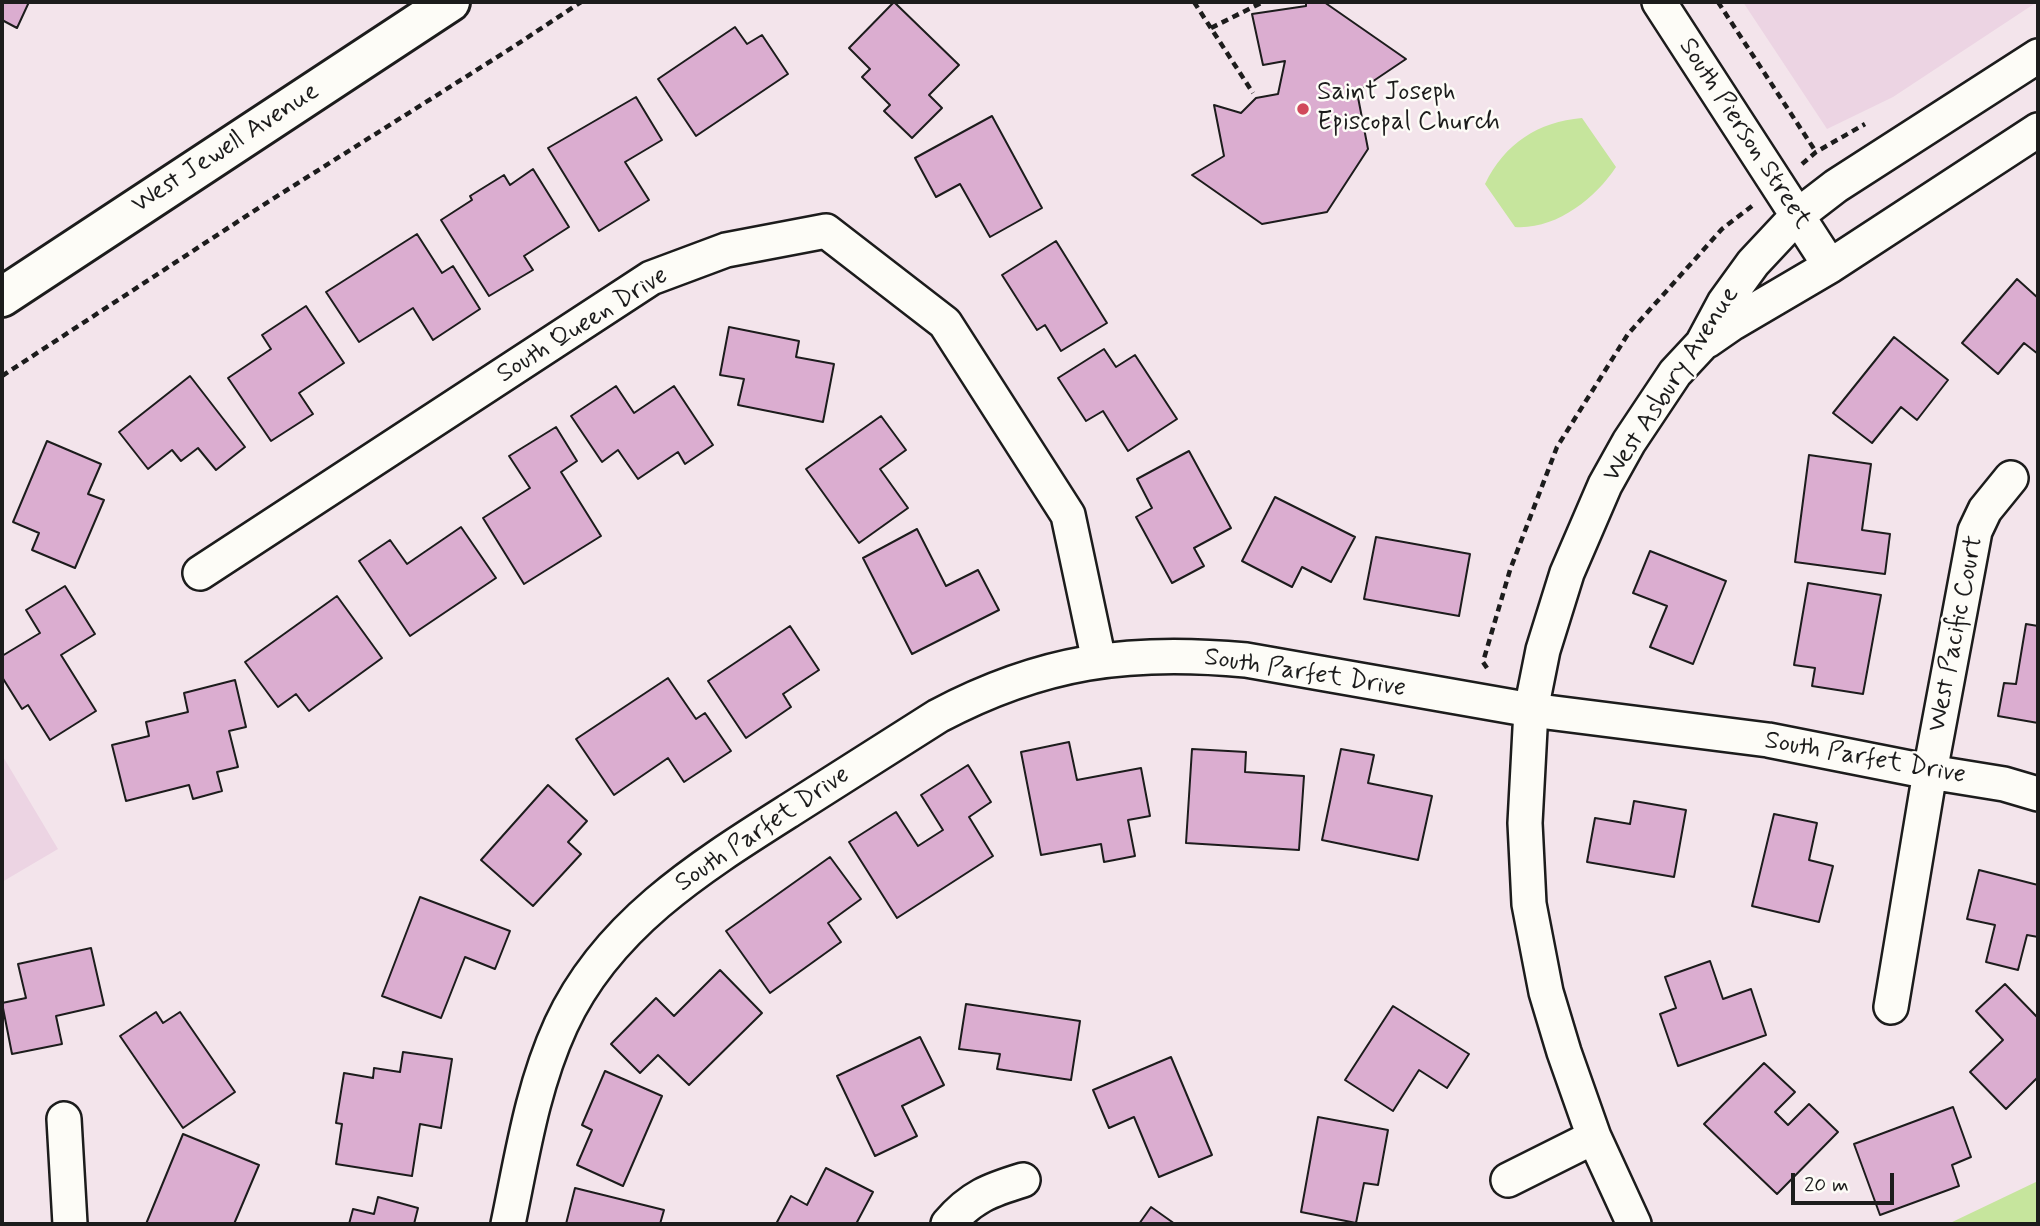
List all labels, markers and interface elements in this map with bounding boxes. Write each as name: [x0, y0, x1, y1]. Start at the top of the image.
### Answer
street label: South Pierson Street: [1671, 33, 1817, 235]
street label: West Jewell Avenue: [126, 77, 326, 221]
place label: Saint Joseph Episcopal Church: [1317, 78, 1500, 140]
marker: Saint Joseph Episcopal Church: [1295, 101, 1311, 117]
street label: South Queen Drive: [492, 261, 674, 391]
street label: West Asbury Avenue: [1597, 281, 1747, 489]
street label: West Pacific Court: [1923, 533, 1991, 735]
street label: South Parfet Drive: [1202, 643, 1408, 705]
street label: South Parfet Drive: [1762, 726, 1968, 792]
street label: South Parfet Drive: [670, 760, 856, 900]
scale bar: [1795, 1160, 1898, 1204]
text: 20 m: [1804, 1171, 1849, 1199]

